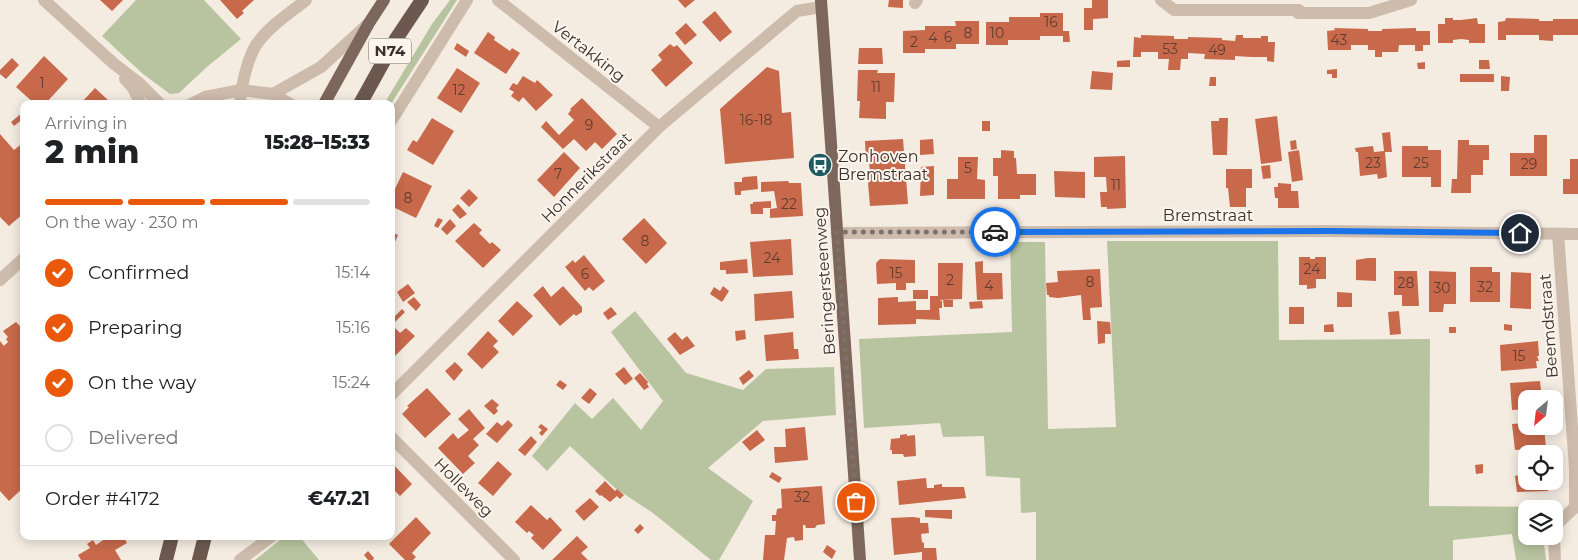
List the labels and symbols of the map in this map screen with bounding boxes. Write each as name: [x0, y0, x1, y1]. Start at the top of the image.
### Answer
house number: 16: [1044, 13, 1058, 31]
street label: Vertakking: [548, 17, 629, 86]
house number: 8: [964, 24, 973, 42]
house number: 10: [990, 24, 1004, 42]
house number: 6: [944, 28, 953, 46]
house number: 4: [928, 29, 938, 47]
house number: 43: [1331, 31, 1348, 49]
house number: 2: [910, 33, 918, 51]
road number: N74: [369, 38, 411, 64]
house number: 53: [1162, 40, 1178, 58]
house number: 49: [1208, 41, 1226, 59]
house number: 1: [39, 74, 45, 92]
house number: 11: [871, 78, 881, 96]
house number: 12: [452, 81, 466, 99]
house number: 16-18: [740, 111, 772, 129]
house number: 9: [585, 116, 593, 134]
street label: Honnerikstraat: [537, 128, 636, 226]
place label: Zonhoven Bremstraat: [838, 147, 929, 184]
bus stop icon: Zonhoven Bremstraat: [807, 152, 833, 178]
house number: 23: [1365, 154, 1381, 172]
house number: 25: [1413, 154, 1429, 172]
house number: 29: [1521, 155, 1537, 173]
house number: 5: [964, 159, 972, 177]
house number: 7: [554, 165, 562, 183]
house number: 11: [1111, 176, 1121, 194]
house number: 8: [404, 189, 413, 207]
house number: 22: [781, 195, 797, 213]
street label: Beringersteenweg: [810, 206, 839, 356]
street label: Bremstraat: [1163, 206, 1254, 225]
courier: [970, 207, 1020, 257]
pin: [1499, 212, 1541, 254]
house number: 8: [641, 232, 650, 250]
house number: 24: [764, 249, 781, 267]
house number: 24: [1304, 260, 1321, 278]
house number: 15: [890, 264, 903, 282]
house number: 6: [581, 265, 590, 283]
house number: 2: [946, 271, 954, 289]
house number: 8: [1086, 273, 1095, 291]
street label: Beemdstraat: [1535, 273, 1562, 379]
house number: 28: [1398, 274, 1415, 292]
house number: 4: [984, 277, 994, 295]
house number: 32: [1477, 278, 1493, 296]
house number: 30: [1433, 279, 1451, 297]
house number: 15: [1513, 347, 1526, 365]
north arrow: [1518, 390, 1562, 435]
street label: Holleweg: [430, 454, 497, 521]
pin: [835, 481, 877, 523]
house number: 32: [794, 488, 810, 506]

